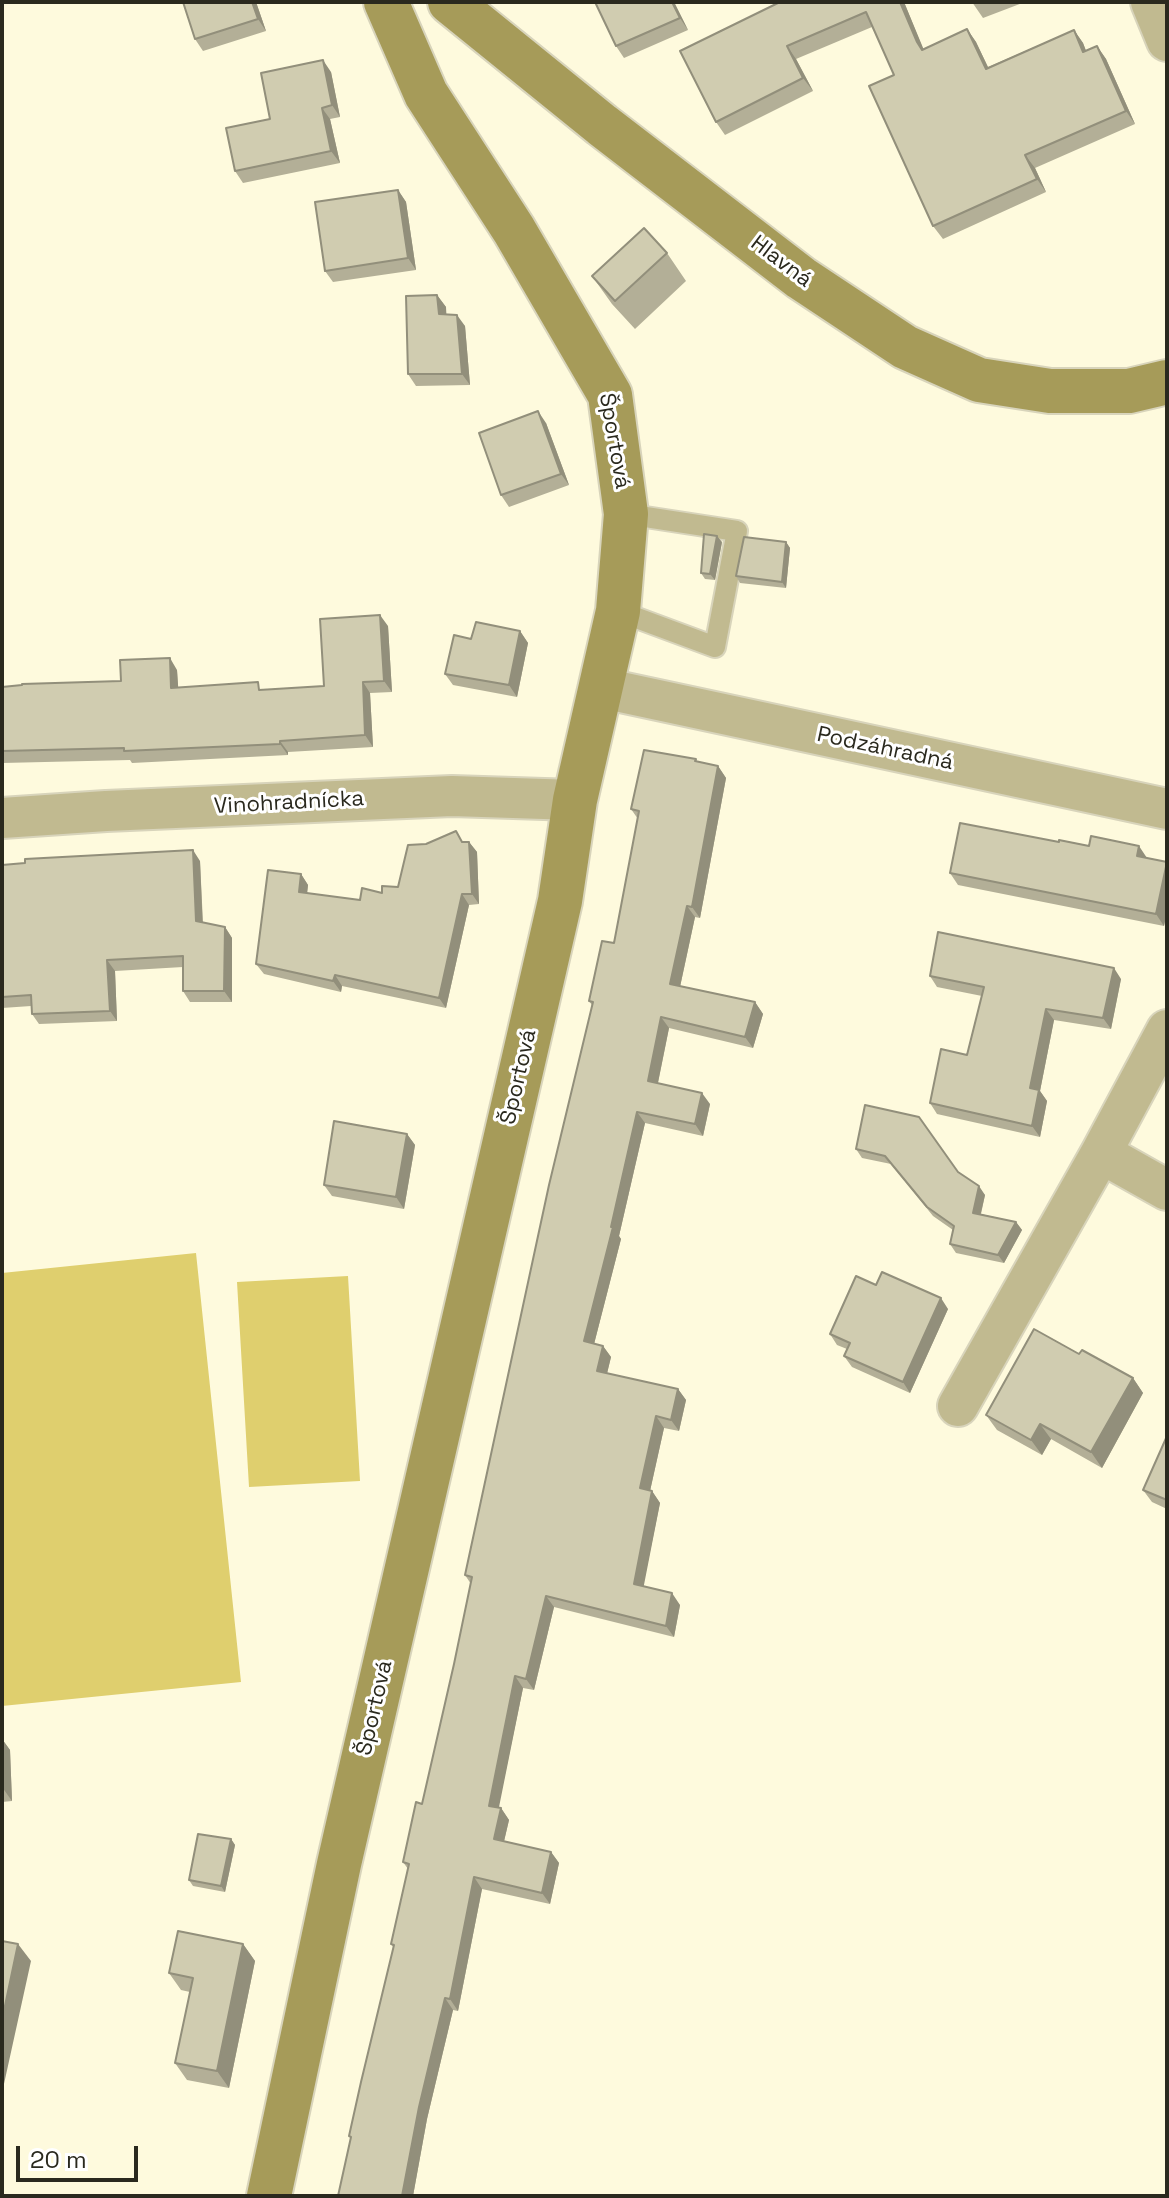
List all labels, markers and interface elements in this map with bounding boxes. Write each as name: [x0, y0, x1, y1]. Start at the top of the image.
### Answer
street label: Hlavná: [745, 230, 817, 294]
street label: Športová: [593, 391, 635, 491]
street label: Podzáhradná: [814, 722, 956, 776]
street label: Vinohradnícka: [213, 786, 365, 820]
street label: Športová: [495, 1027, 543, 1127]
street label: Športová: [351, 1658, 399, 1758]
scale bar: [20, 2130, 142, 2180]
text: 20 m: [30, 2144, 87, 2175]

